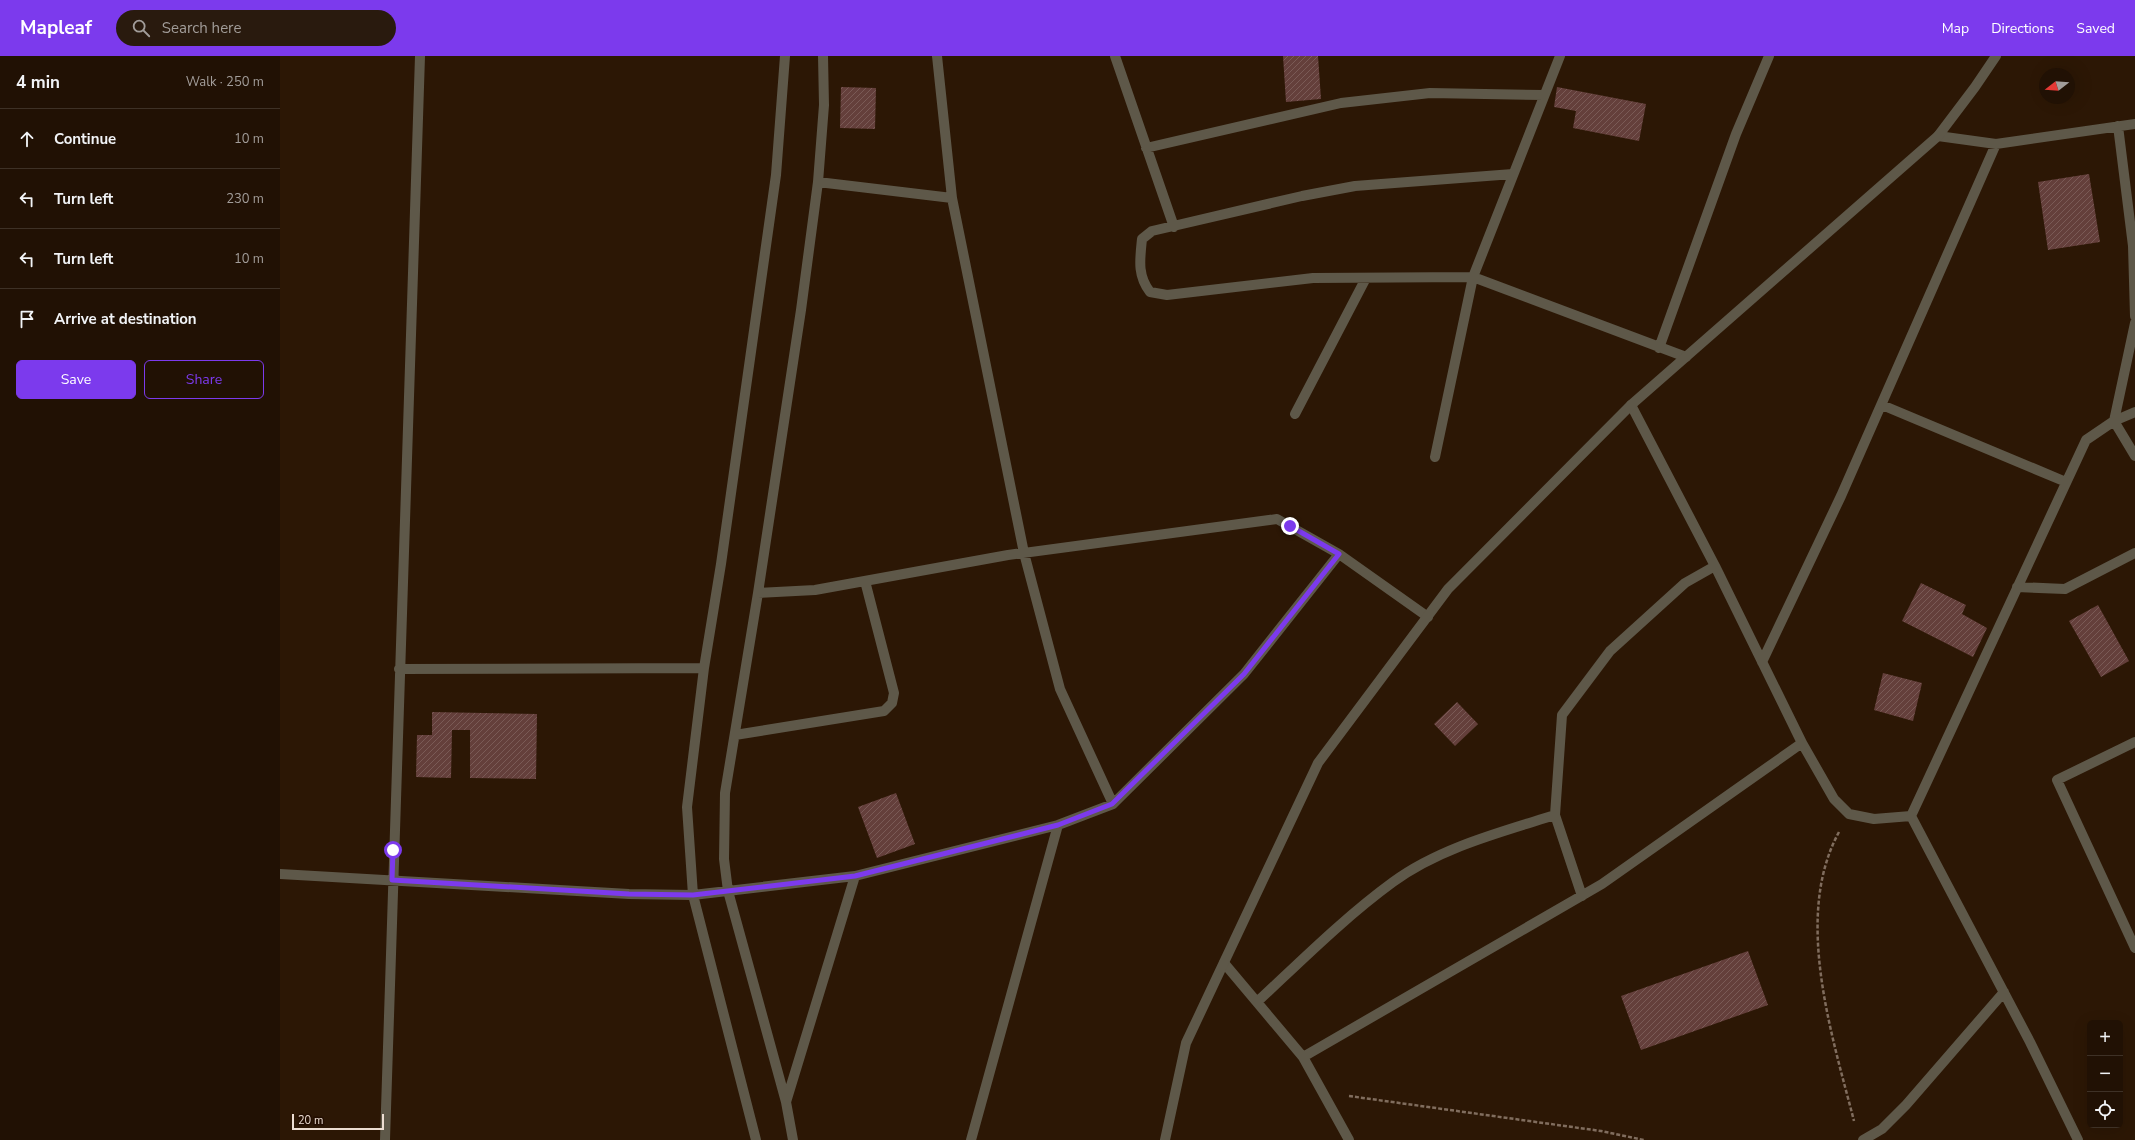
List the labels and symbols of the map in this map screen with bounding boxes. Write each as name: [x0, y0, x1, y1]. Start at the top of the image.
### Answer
north arrow: [2039, 68, 2075, 104]
route end: [1281, 517, 1299, 535]
route start: [384, 841, 402, 859]
scale bar: [292, 1112, 384, 1131]

